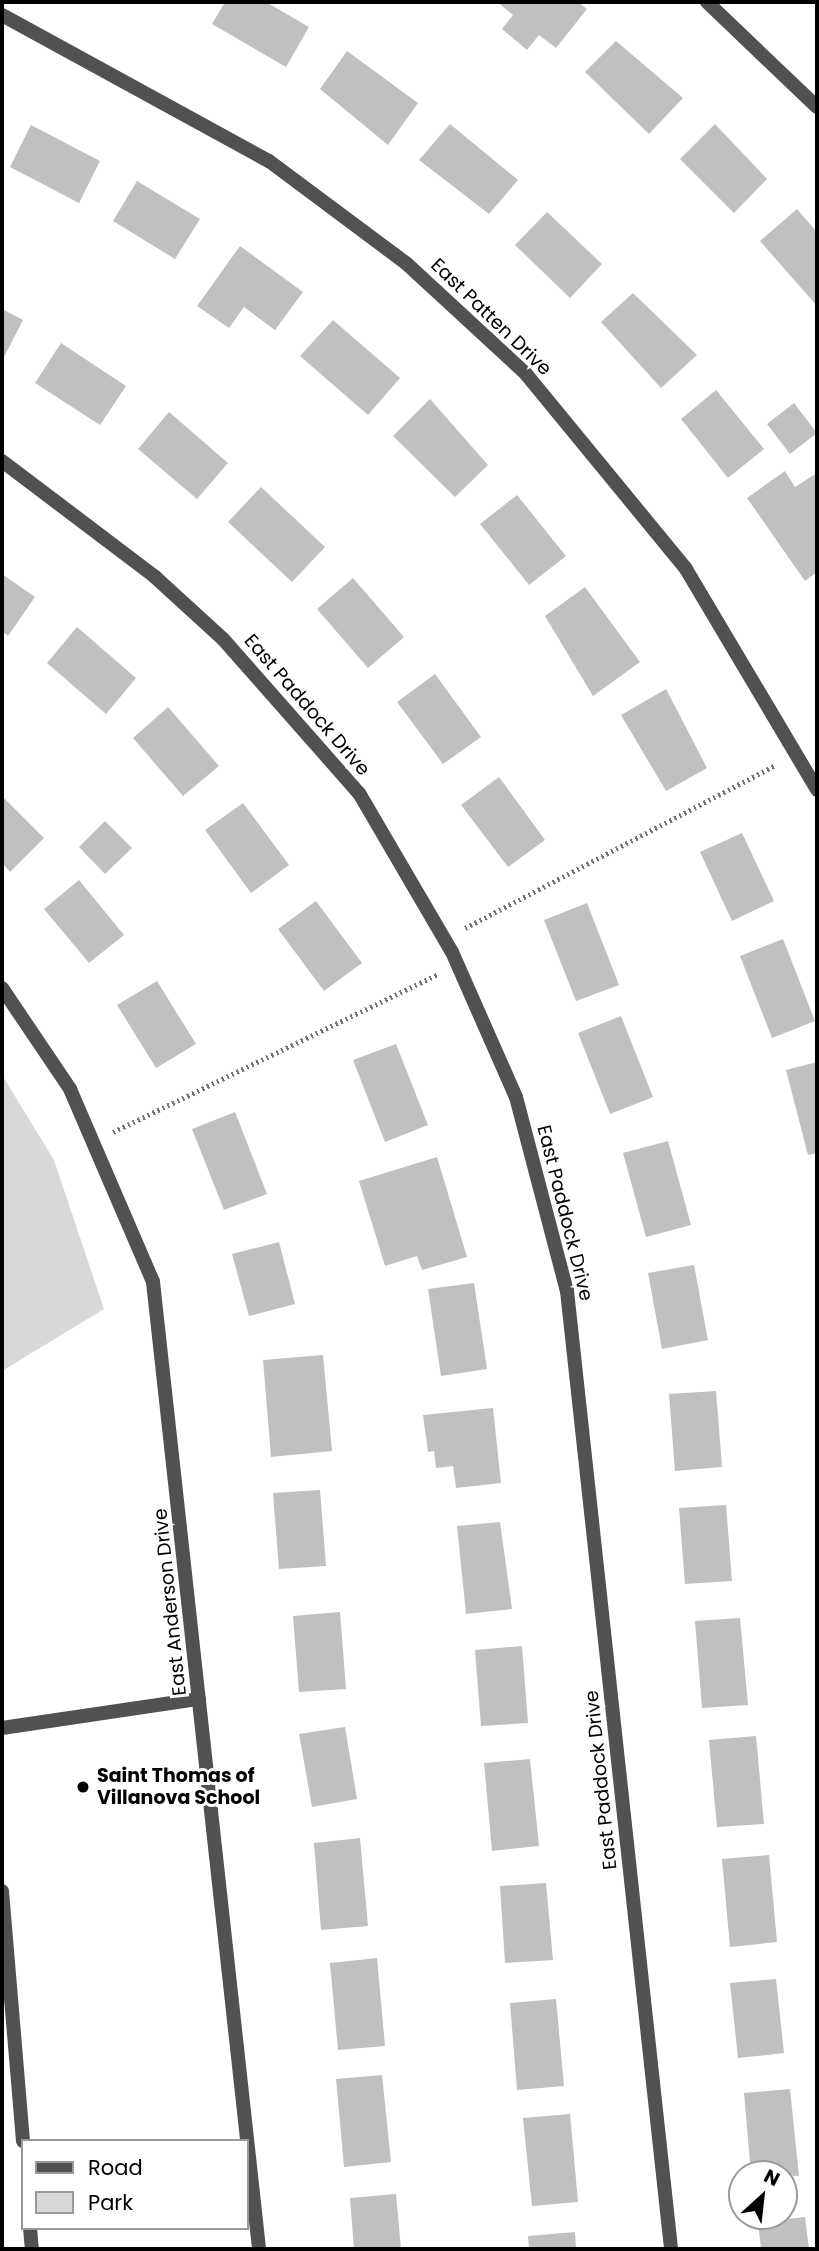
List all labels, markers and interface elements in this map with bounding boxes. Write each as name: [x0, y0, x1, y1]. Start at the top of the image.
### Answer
street label: East Patten Drive: [426, 254, 556, 380]
street label: East Paddock Drive: [239, 630, 375, 780]
street label: East Paddock Drive: [532, 1123, 598, 1303]
street label: East Anderson Drive: [149, 1507, 191, 1697]
street label: East Paddock Drive: [580, 1689, 622, 1871]
place label: Saint Thomas of Villanova School: [97, 1765, 260, 1809]
marker: Saint Thomas of Villanova School: [75, 1779, 91, 1795]
legend: [21, 2139, 248, 2230]
text: Road: [88, 2153, 143, 2182]
north arrow: [728, 2160, 798, 2230]
text: N: [759, 2162, 784, 2193]
text: Park: [88, 2188, 133, 2217]

